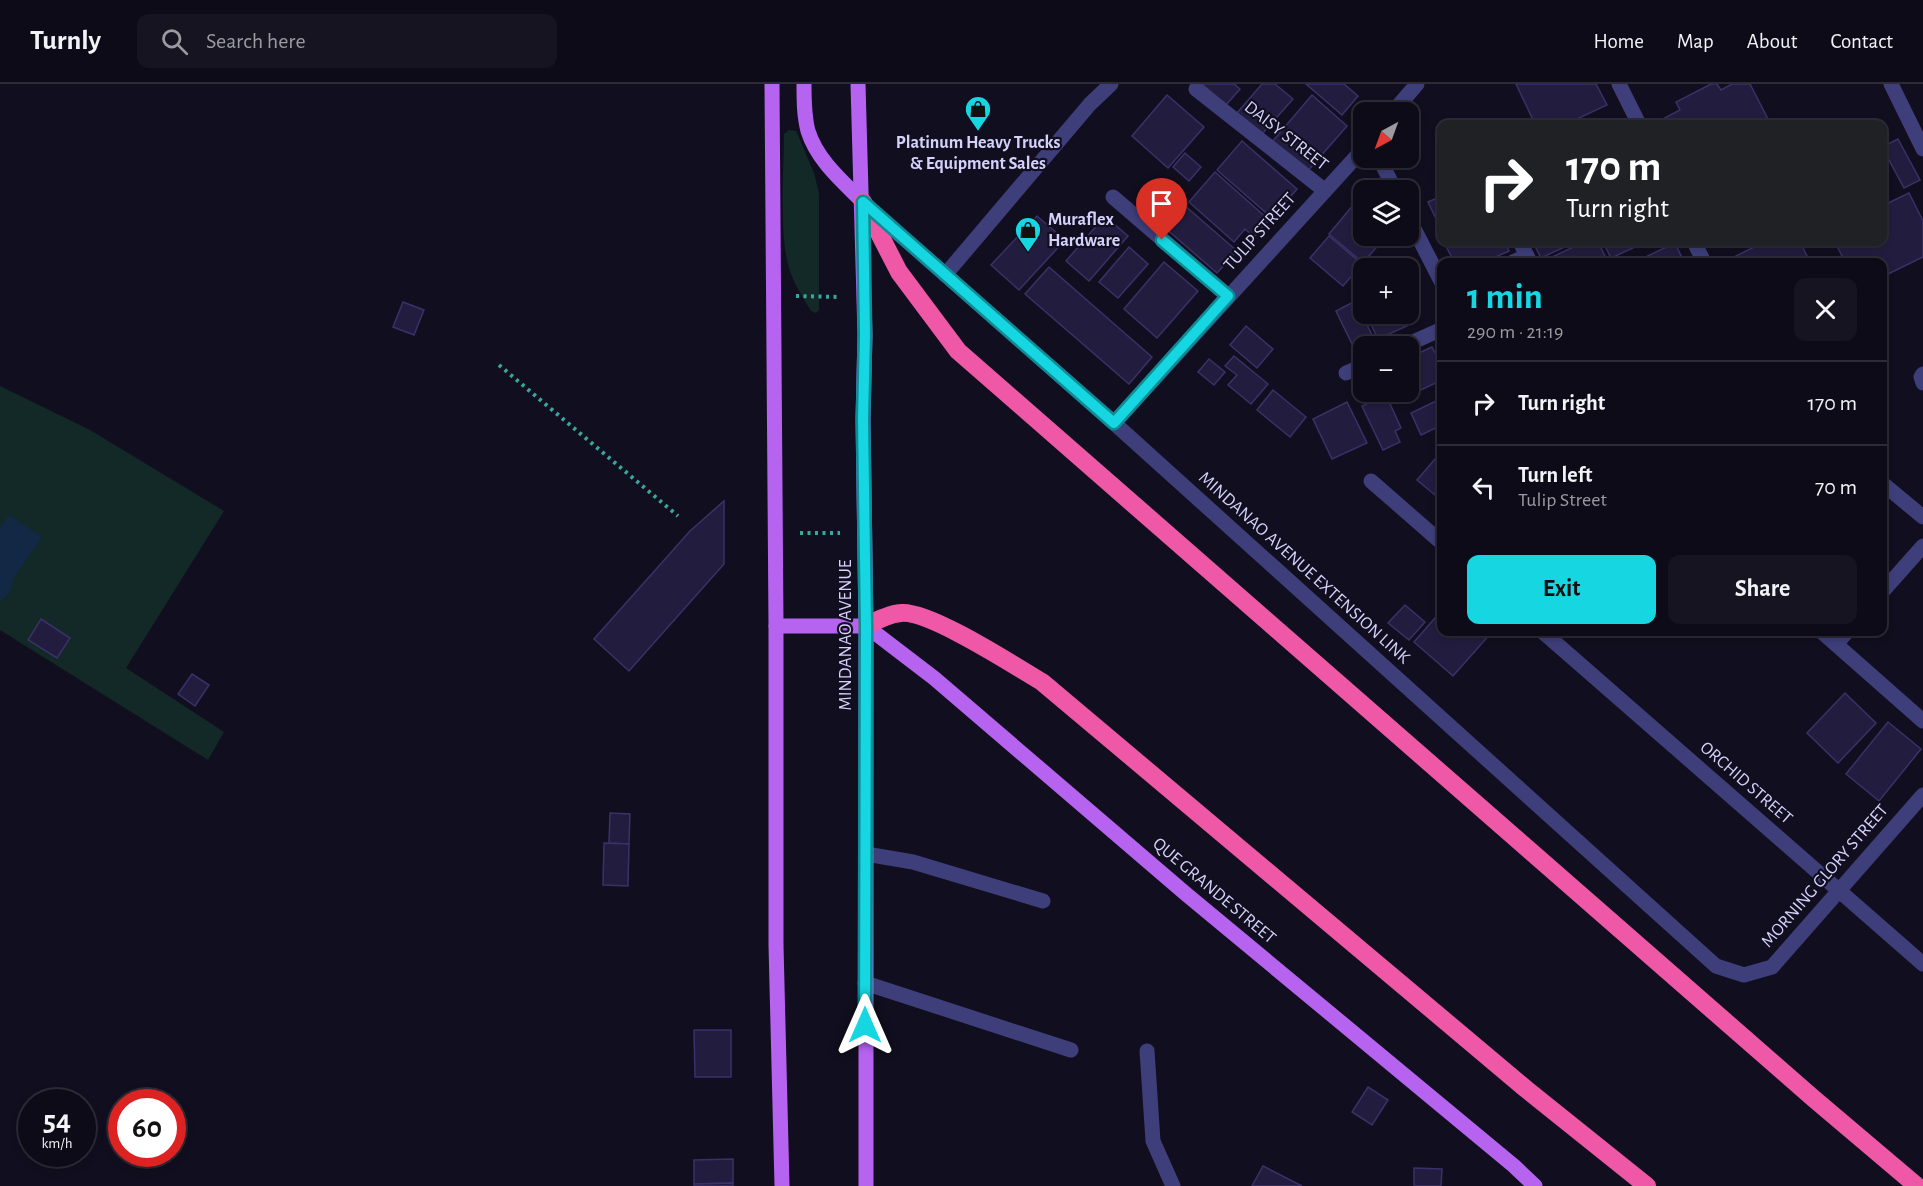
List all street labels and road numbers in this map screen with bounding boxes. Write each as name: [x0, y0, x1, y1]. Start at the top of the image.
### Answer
street label: DAISY STREET: [1241, 98, 1331, 174]
street label: TULIP STREET: [1221, 189, 1300, 274]
street label: MINDANAO AVENUE EXTENSION LINK: [1195, 469, 1413, 667]
street label: MINDANAO AVENUE: [837, 559, 855, 711]
street label: ORCHID STREET: [1696, 738, 1796, 828]
street label: MORNING GLORY STREET: [1758, 801, 1892, 951]
street label: QUE GRANDE STREET: [1149, 834, 1279, 948]

